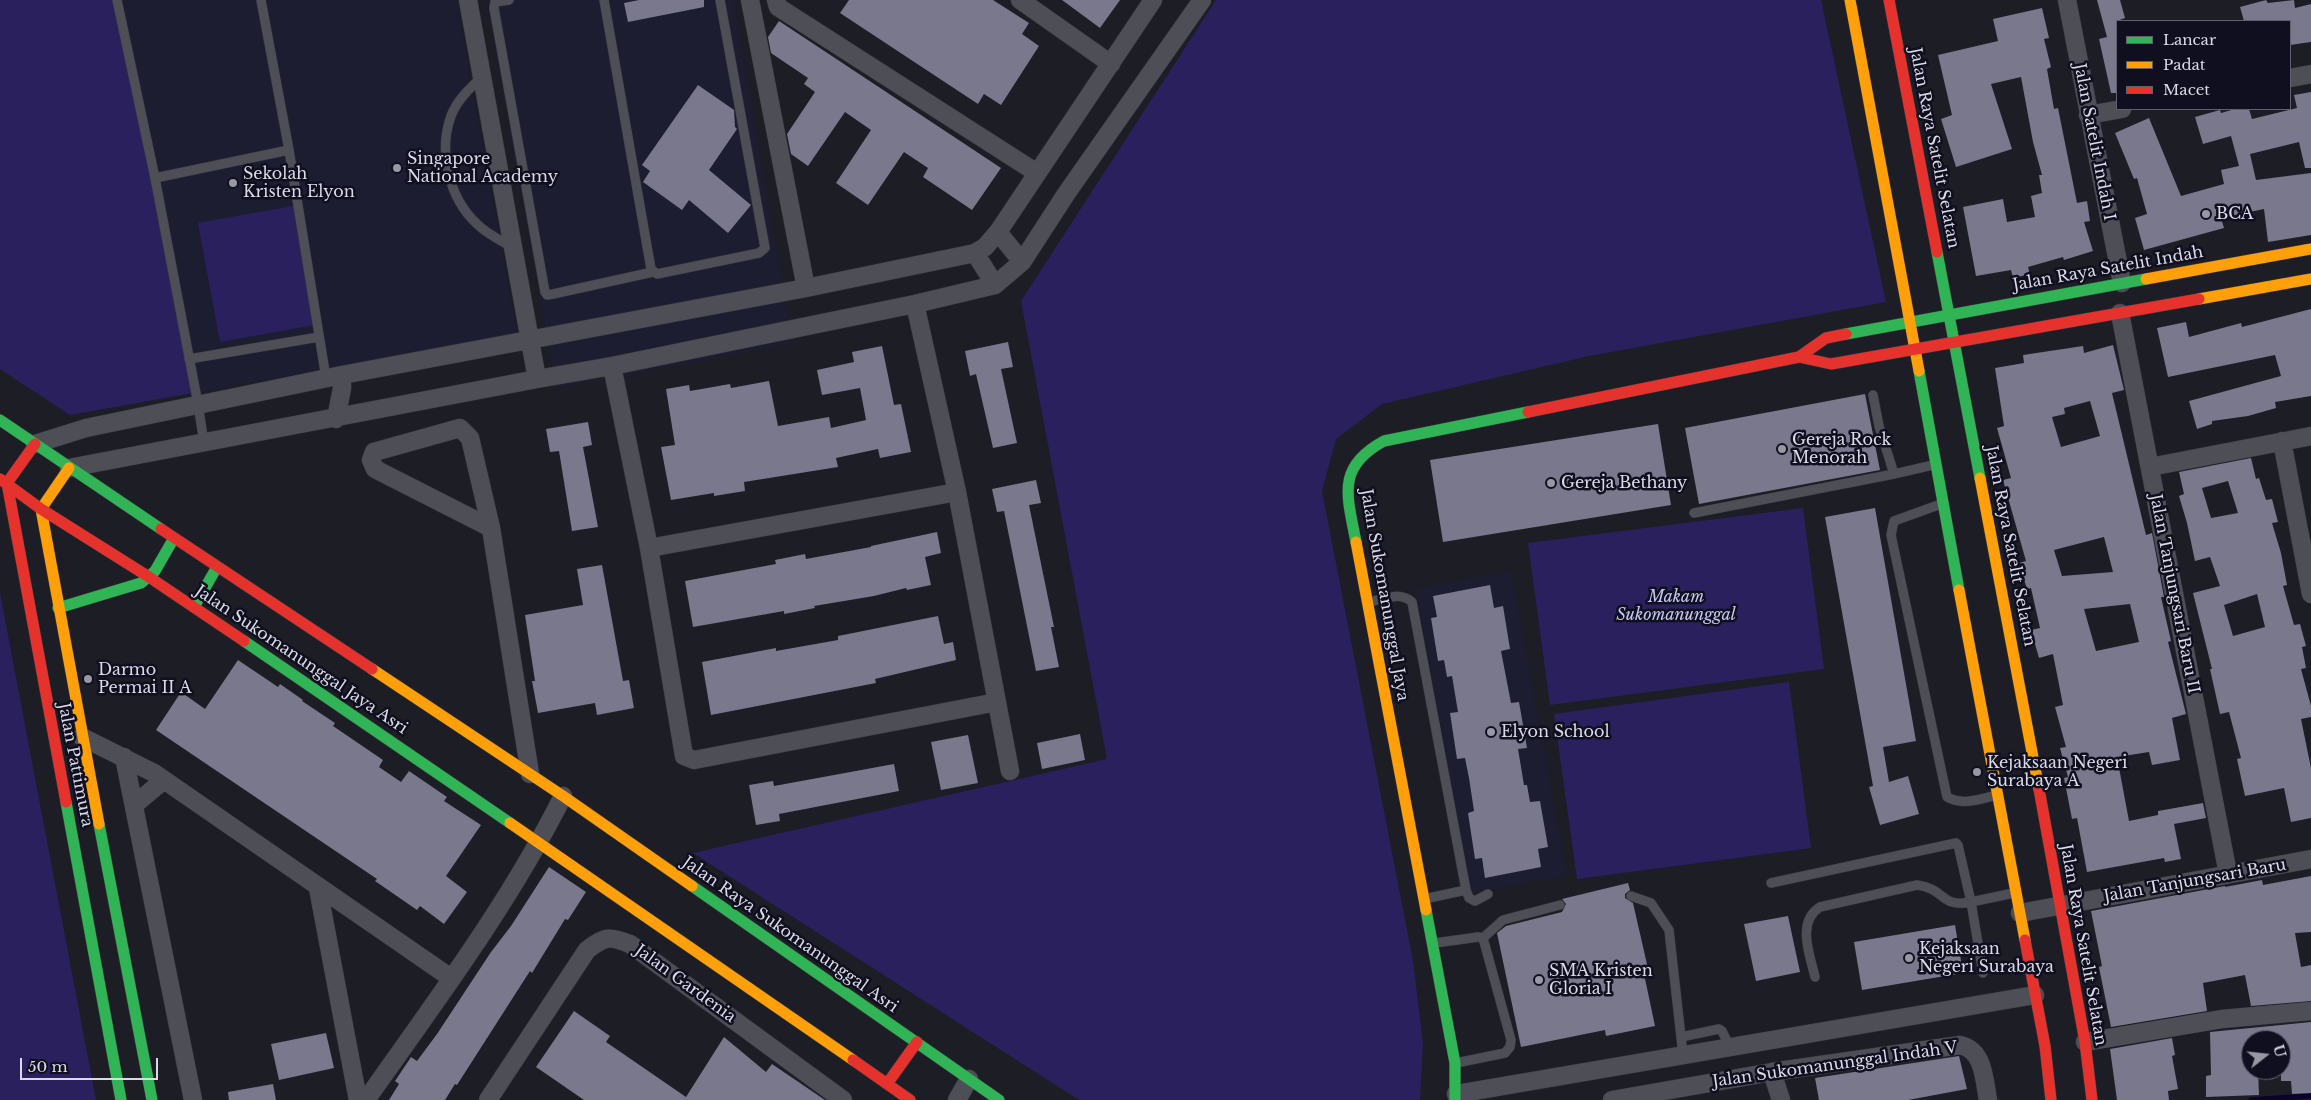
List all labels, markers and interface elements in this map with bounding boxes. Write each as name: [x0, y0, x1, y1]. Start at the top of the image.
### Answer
legend: [2116, 20, 2291, 110]
text: Lancar: [2163, 30, 2216, 49]
street label: Jalan Raya Satelit Selatan: [1905, 46, 1963, 250]
text: Padat: [2163, 55, 2206, 74]
street label: Jalan Satelit Indah I: [2069, 62, 2119, 222]
text: Macet: [2163, 80, 2210, 99]
place label: Singapore National Academy: [407, 149, 558, 187]
marker: Singapore National Academy: [391, 162, 403, 174]
place label: Sekolah Kristen Elyon: [243, 164, 355, 202]
marker: Sekolah Kristen Elyon: [227, 177, 239, 189]
place label: BCA: [2216, 204, 2253, 224]
marker: BCA: [2200, 208, 2212, 220]
street label: Jalan Raya Satelit Indah: [2011, 243, 2205, 295]
place label: Gereja Rock Menorah: [1792, 430, 1891, 468]
marker: Gereja Rock Menorah: [1776, 443, 1788, 455]
street label: Jalan Raya Satelit Selatan: [1981, 444, 2039, 648]
place label: Gereja Bethany: [1561, 473, 1687, 493]
marker: Gereja Bethany: [1545, 477, 1557, 489]
street label: Jalan Sukomanunggal Jaya: [1356, 487, 1412, 703]
street label: Jalan Tanjungsari Baru II: [2145, 493, 2203, 695]
street label: Jalan Sukomanunggal Jaya Asri: [191, 582, 411, 738]
park label: Makam Sukomanunggal: [1616, 587, 1736, 625]
place label: Darmo Permai II A: [98, 660, 192, 698]
marker: Darmo Permai II A: [82, 673, 94, 685]
street label: Jalan Pattimura: [54, 701, 96, 829]
place label: Elyon School: [1501, 722, 1610, 742]
marker: Elyon School: [1485, 726, 1497, 738]
place label: Kejaksaan Negeri Surabaya A: [1987, 753, 2127, 791]
marker: Kejaksaan Negeri Surabaya A: [1971, 766, 1983, 778]
street label: Jalan Raya Satelit Selatan: [2056, 843, 2110, 1047]
street label: Jalan Raya Sukomanunggal Asri: [678, 853, 902, 1017]
street label: Jalan Tanjungsari Baru: [2102, 855, 2288, 907]
place label: Kejaksaan Negeri Surabaya: [1919, 939, 2054, 977]
street label: Jalan Gardenia: [631, 941, 739, 1027]
marker: Kejaksaan Negeri Surabaya: [1903, 952, 1915, 964]
place label: SMA Kristen Gloria I: [1549, 961, 1653, 999]
marker: SMA Kristen Gloria I: [1533, 974, 1545, 986]
north arrow: [2241, 1030, 2291, 1080]
street label: Jalan Sukomanunggal Indah V: [1711, 1038, 1959, 1092]
text: U: [2269, 1043, 2290, 1060]
scale bar: [22, 1048, 160, 1080]
text: 50 m: [28, 1057, 68, 1076]

